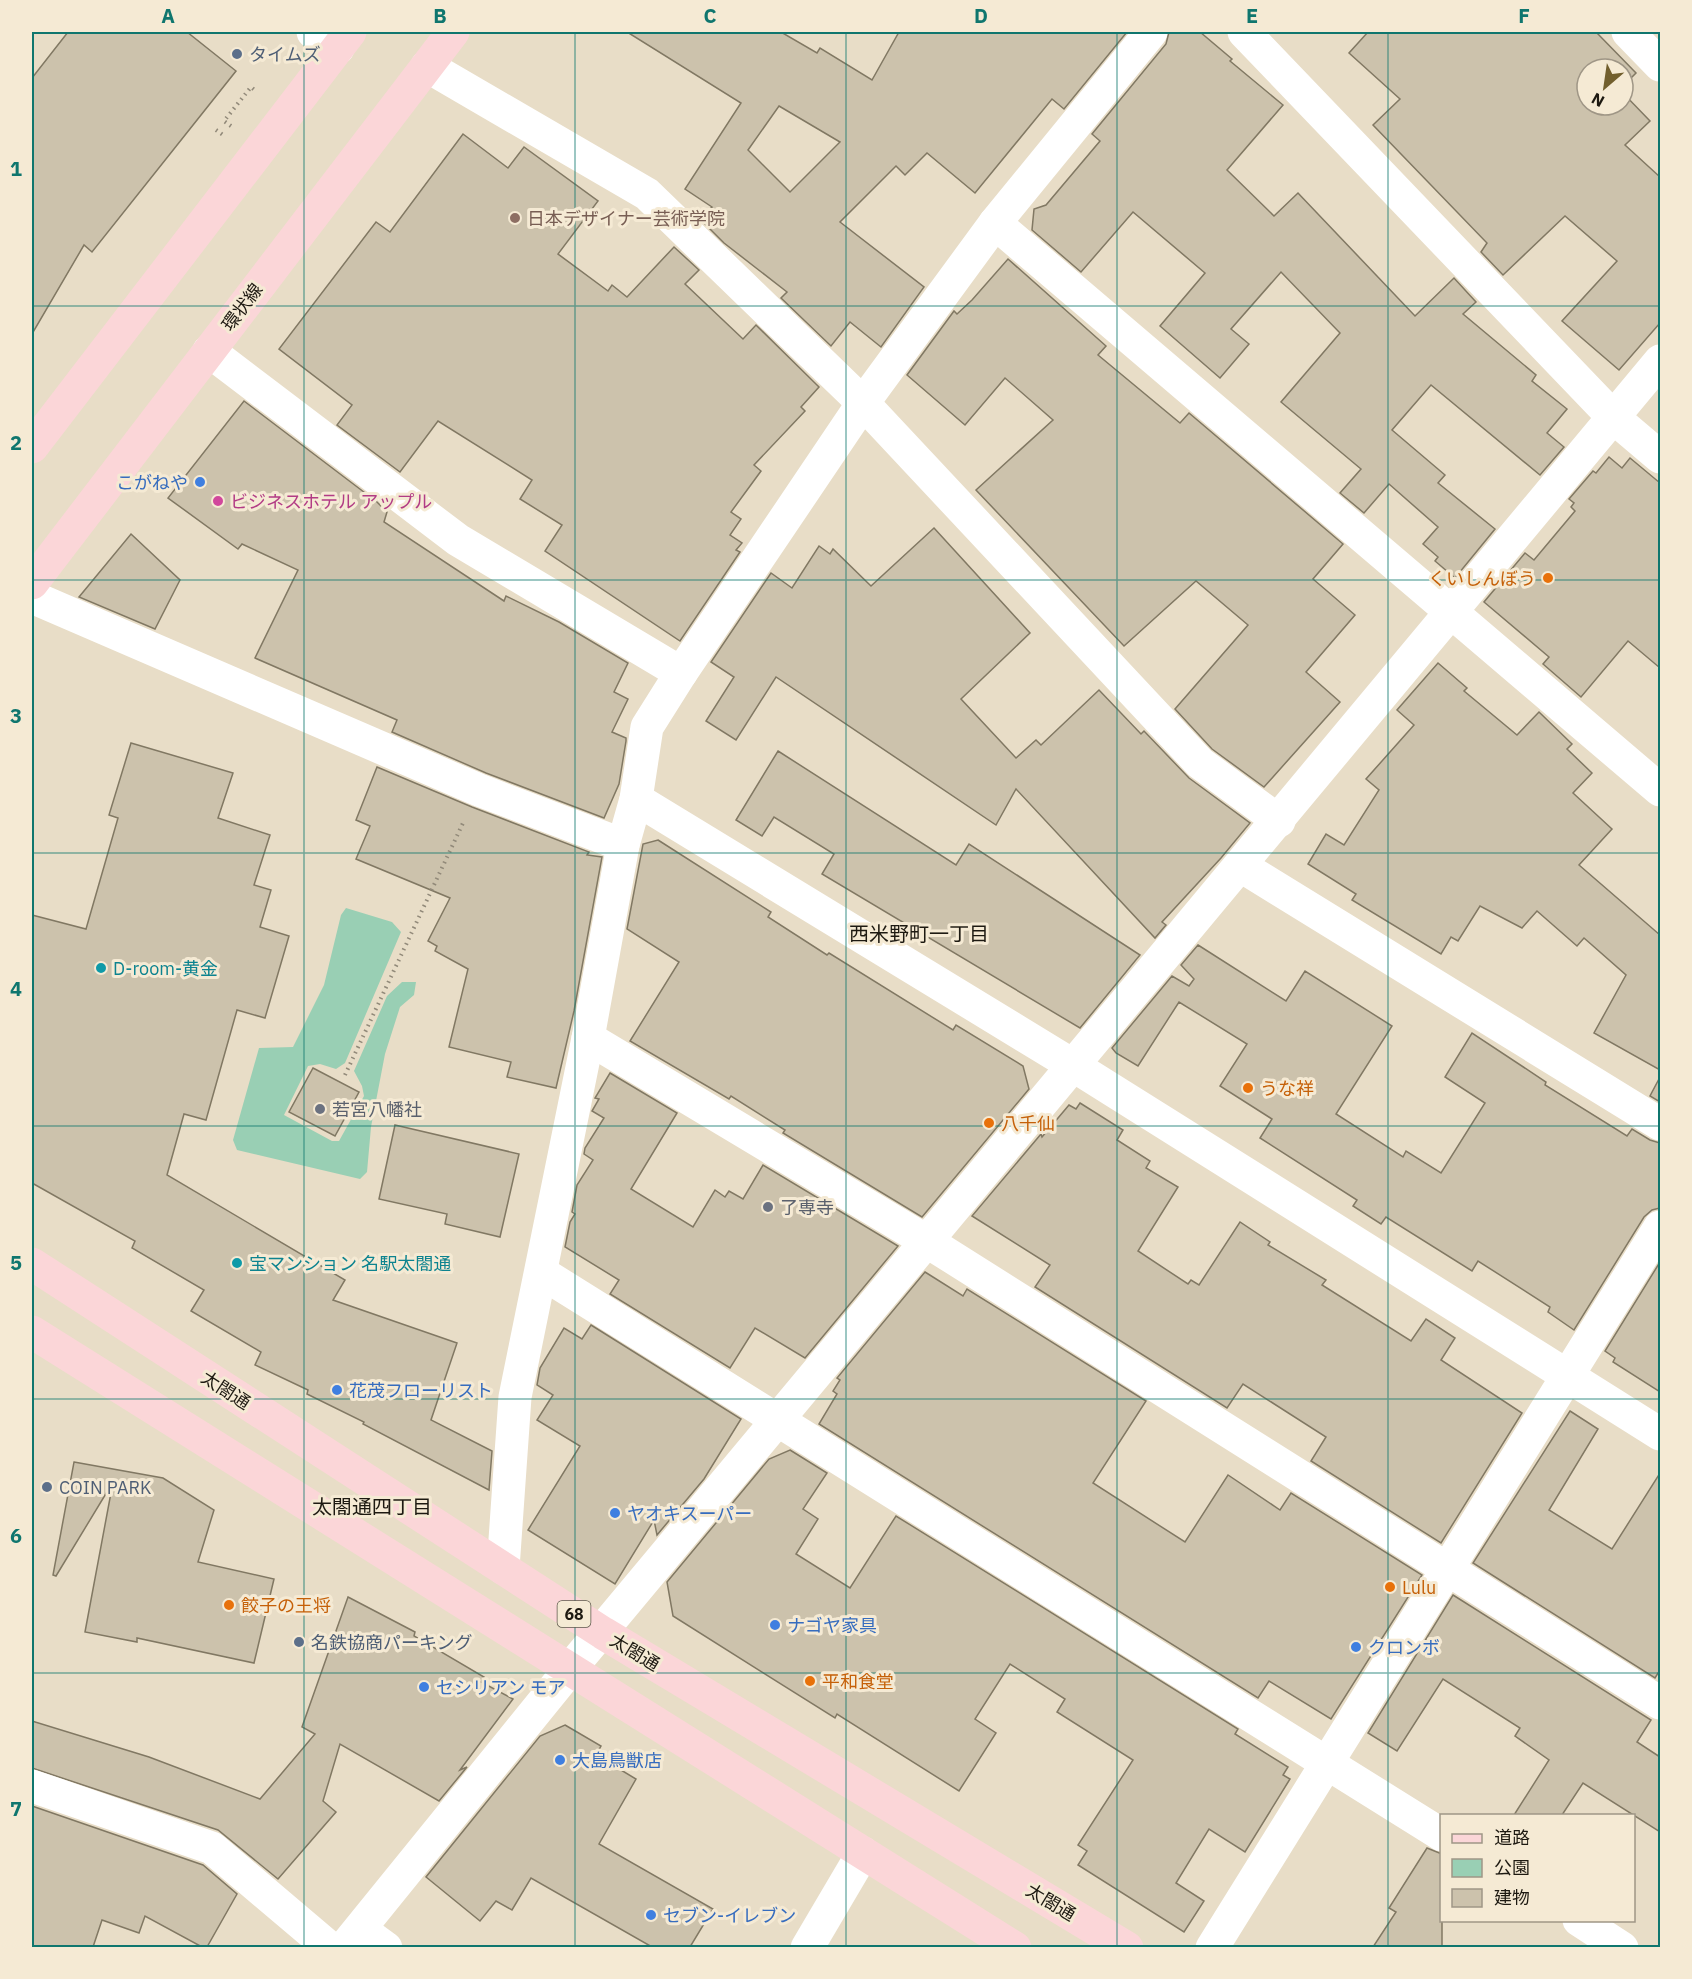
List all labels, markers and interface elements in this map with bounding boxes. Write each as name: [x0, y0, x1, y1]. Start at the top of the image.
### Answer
text: A: [161, 2, 175, 29]
text: B: [433, 2, 447, 29]
text: C: [703, 2, 717, 29]
text: D: [974, 2, 988, 29]
text: E: [1246, 2, 1258, 29]
text: F: [1518, 2, 1530, 29]
place label: タイムズ: [249, 43, 321, 66]
marker: タイムズ: [230, 47, 244, 61]
north arrow: [1575, 57, 1635, 117]
text: N: [1588, 89, 1608, 112]
text: 1: [10, 155, 22, 182]
place label: 日本デザイナー芸術学院: [527, 207, 725, 230]
marker: 日本デザイナー芸術学院: [508, 211, 522, 225]
street label: 環状線: [217, 279, 267, 335]
text: 2: [10, 429, 22, 456]
place label: こがねや: [116, 471, 188, 494]
marker: こがねや: [193, 475, 207, 489]
place label: ビジネスホテル アップル: [230, 490, 432, 513]
marker: ビジネスホテル アップル: [211, 494, 225, 508]
place label: くいしんぼう: [1428, 567, 1536, 590]
marker: くいしんぼう: [1541, 571, 1555, 585]
text: 3: [10, 702, 22, 729]
district label: 西米野町一丁目: [849, 920, 989, 947]
place label: D-room-黄金: [113, 957, 218, 980]
marker: D-room-黄金: [94, 961, 108, 975]
text: 4: [10, 975, 22, 1002]
place label: うな祥: [1260, 1077, 1314, 1100]
marker: うな祥: [1241, 1081, 1255, 1095]
place label: 若宮八幡社: [332, 1098, 422, 1121]
marker: 若宮八幡社: [313, 1102, 327, 1116]
place label: 八千仙: [1001, 1112, 1055, 1135]
marker: 八千仙: [982, 1116, 996, 1130]
place label: 了専寺: [780, 1196, 834, 1219]
marker: 了専寺: [761, 1200, 775, 1214]
text: 5: [10, 1249, 22, 1276]
place label: 宝マンション 名駅太閤通: [249, 1252, 451, 1275]
marker: 宝マンション 名駅太閤通: [230, 1256, 244, 1270]
street label: 太閤通: [197, 1366, 255, 1414]
place label: 花茂フローリスト: [349, 1379, 493, 1402]
marker: 花茂フローリスト: [330, 1383, 344, 1397]
place label: COIN PARK: [59, 1476, 152, 1499]
marker: COIN PARK: [40, 1480, 54, 1494]
district label: 太閤通四丁目: [312, 1493, 432, 1520]
place label: ヤオキスーパー: [627, 1502, 752, 1525]
marker: ヤオキスーパー: [608, 1506, 622, 1520]
text: 6: [10, 1522, 22, 1549]
place label: Lulu: [1402, 1576, 1436, 1599]
marker: Lulu: [1383, 1580, 1397, 1594]
place label: 餃子の王将: [241, 1594, 331, 1617]
marker: 餃子の王将: [222, 1598, 236, 1612]
road number: 68: [558, 1601, 590, 1627]
place label: ナゴヤ家具: [787, 1614, 877, 1637]
marker: ナゴヤ家具: [768, 1618, 782, 1632]
street label: 太閤通: [606, 1628, 664, 1676]
place label: 名鉄協商パーキング: [311, 1631, 472, 1654]
marker: 名鉄協商パーキング: [292, 1635, 306, 1649]
place label: クロンボ: [1368, 1636, 1440, 1659]
marker: クロンボ: [1349, 1640, 1363, 1654]
place label: 平和食堂: [822, 1670, 894, 1693]
marker: 平和食堂: [803, 1674, 817, 1688]
place label: セシリアン モア: [436, 1676, 566, 1699]
marker: セシリアン モア: [417, 1680, 431, 1694]
place label: 大島鳥獣店: [572, 1749, 662, 1772]
marker: 大島鳥獣店: [553, 1753, 567, 1767]
text: 7: [10, 1795, 22, 1822]
legend: [1440, 1814, 1635, 1922]
text: 道路: [1494, 1826, 1530, 1849]
text: 公園: [1494, 1856, 1530, 1879]
street label: 太閤通: [1022, 1878, 1080, 1926]
text: 建物: [1494, 1886, 1530, 1909]
place label: セブン-イレブン: [663, 1904, 796, 1927]
marker: セブン-イレブン: [644, 1908, 658, 1922]

